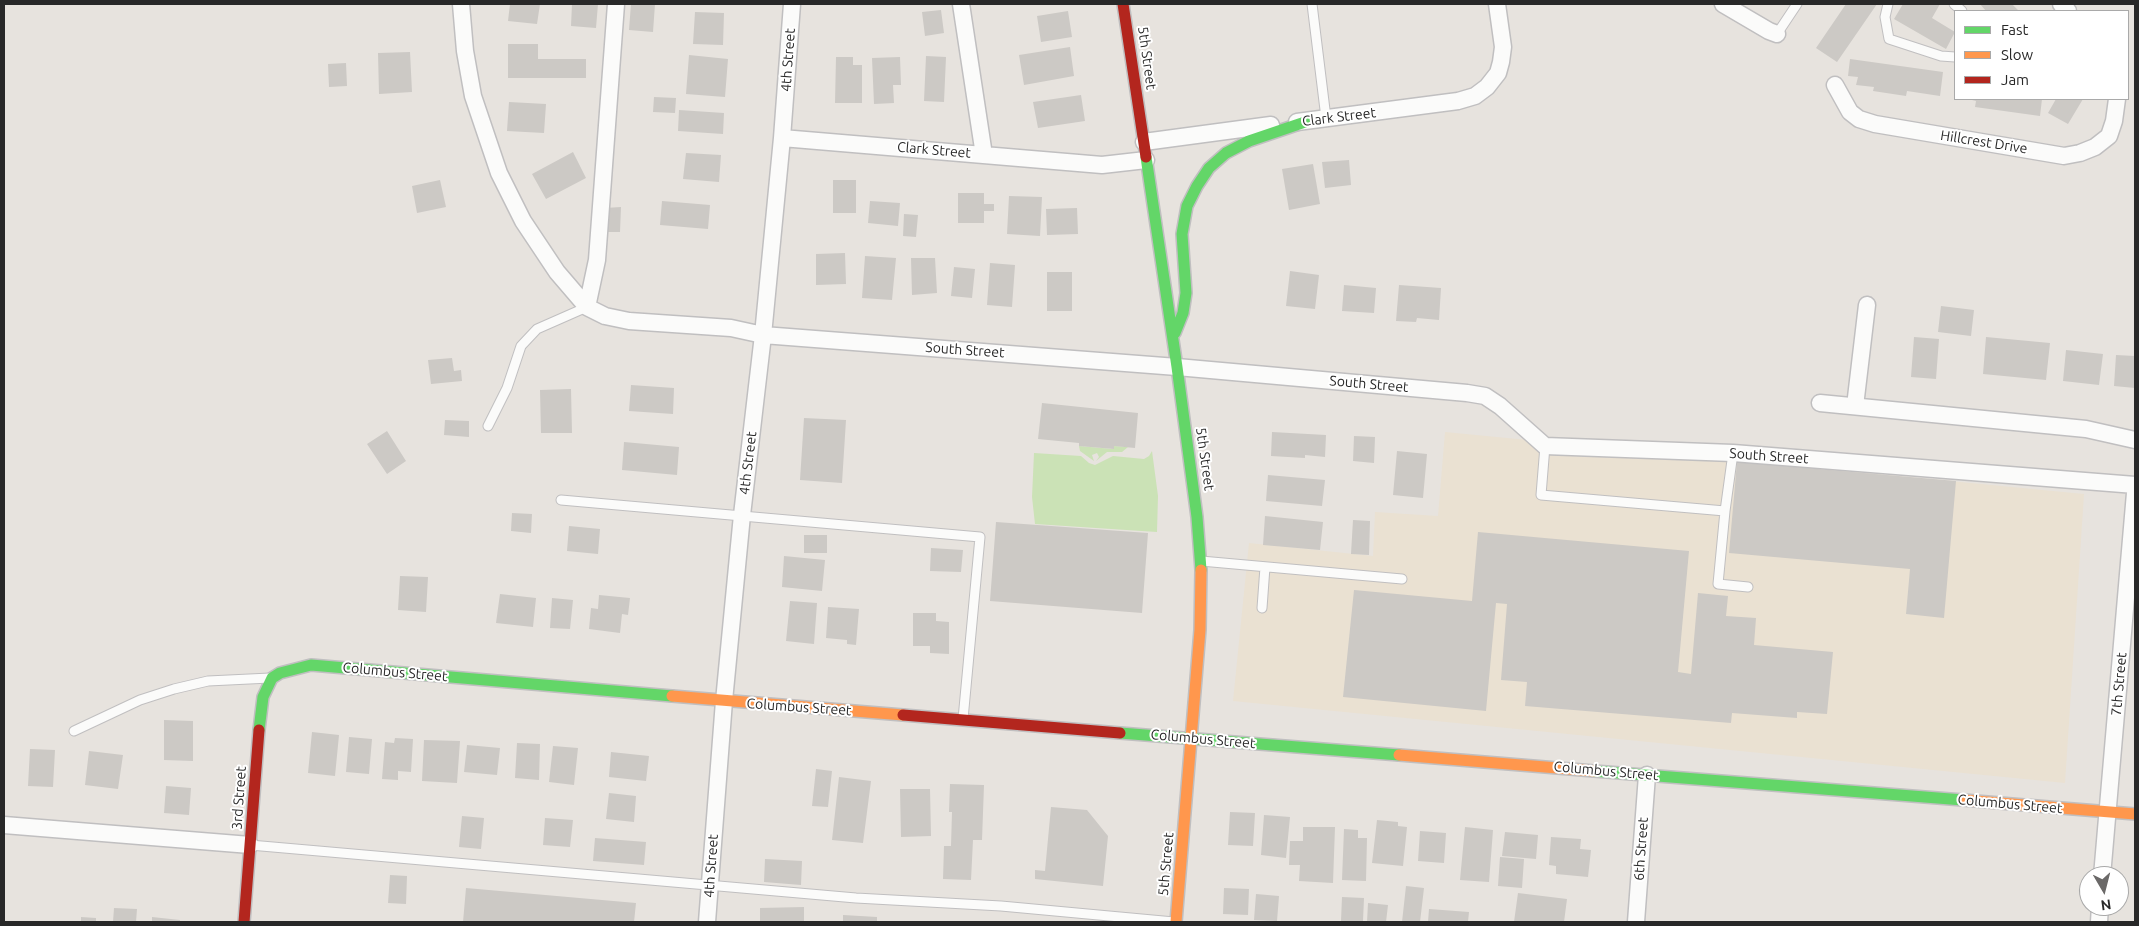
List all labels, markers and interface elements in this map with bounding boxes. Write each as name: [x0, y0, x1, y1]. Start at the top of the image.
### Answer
legend: [1954, 10, 2129, 100]
text: Fast: [2001, 21, 2028, 38]
street label: 5th Street: [1134, 25, 1160, 91]
street label: 4th Street: [777, 28, 799, 92]
text: Slow: [2001, 46, 2033, 63]
text: Jam: [2001, 71, 2029, 88]
street label: Clark Street: [1301, 104, 1377, 130]
street label: Hillcrest Drive: [1939, 127, 2029, 157]
street label: Clark Street: [896, 138, 972, 162]
street label: South Street: [925, 339, 1005, 361]
street label: South Street: [1329, 372, 1409, 396]
street label: 5th Street: [1192, 426, 1218, 492]
street label: 4th Street: [736, 430, 760, 496]
street label: South Street: [1729, 445, 1809, 467]
street label: 7th Street: [2108, 652, 2130, 716]
street label: Columbus Street: [342, 659, 448, 685]
street label: Columbus Street: [746, 695, 852, 719]
street label: Columbus Street: [1150, 726, 1256, 752]
street label: Columbus Street: [1553, 758, 1659, 784]
street label: 3rd Street: [228, 766, 250, 830]
street label: Columbus Street: [1957, 791, 2063, 817]
street label: 6th Street: [1630, 817, 1652, 881]
street label: 5th Street: [1155, 832, 1177, 896]
street label: 4th Street: [700, 834, 722, 898]
north arrow: [2079, 866, 2129, 916]
text: N: [2100, 896, 2112, 914]

